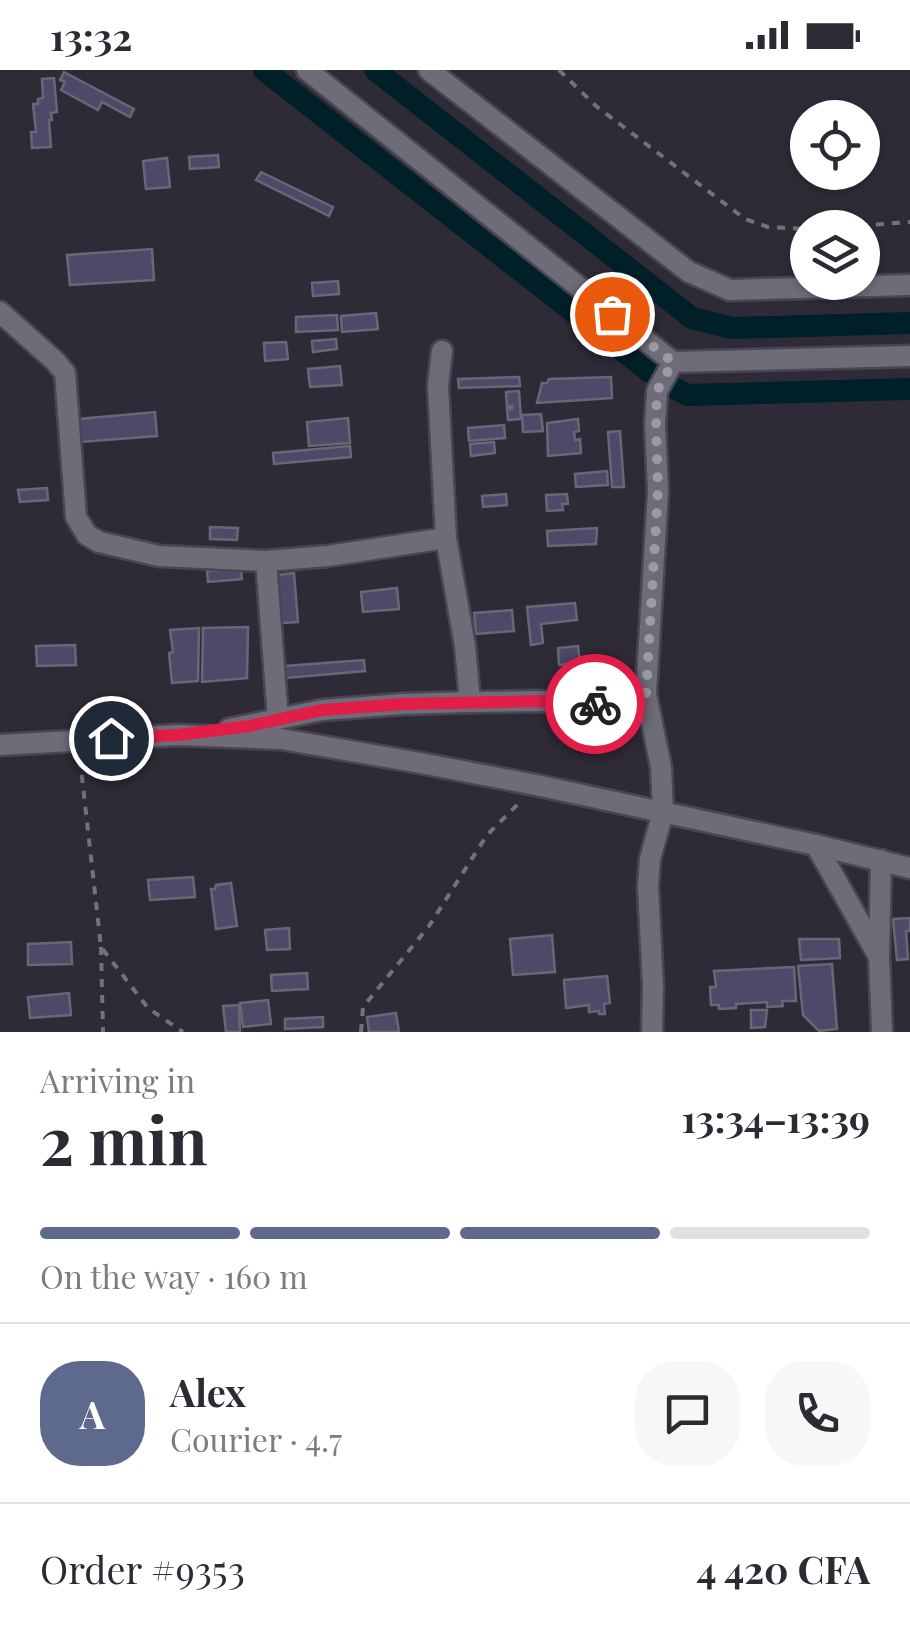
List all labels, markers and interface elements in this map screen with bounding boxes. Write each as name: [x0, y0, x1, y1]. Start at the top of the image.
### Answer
text: 13:32: [50, 10, 132, 61]
map controls: [790, 100, 880, 300]
button: locate: [790, 100, 880, 190]
button: layers: [790, 210, 880, 300]
pin: [570, 272, 655, 357]
icon: bag: [585, 287, 640, 342]
courier: [545, 654, 645, 754]
icon: bike: [568, 677, 623, 732]
pin: [69, 696, 154, 781]
icon: home: [84, 711, 139, 766]
text: Arriving in: [40, 1058, 195, 1101]
text: 13:34–13:39: [682, 1092, 870, 1143]
text: 2 min: [40, 1095, 208, 1181]
text: On the way · 160 m: [40, 1254, 308, 1297]
button: chat: [635, 1361, 740, 1466]
button: phone: [765, 1361, 870, 1466]
text: Alex: [170, 1366, 246, 1417]
text: A: [80, 1388, 105, 1439]
text: Courier · 4.7: [170, 1417, 342, 1460]
text: Order #9353: [40, 1543, 245, 1594]
text: 4 420 CFA: [697, 1543, 870, 1594]

